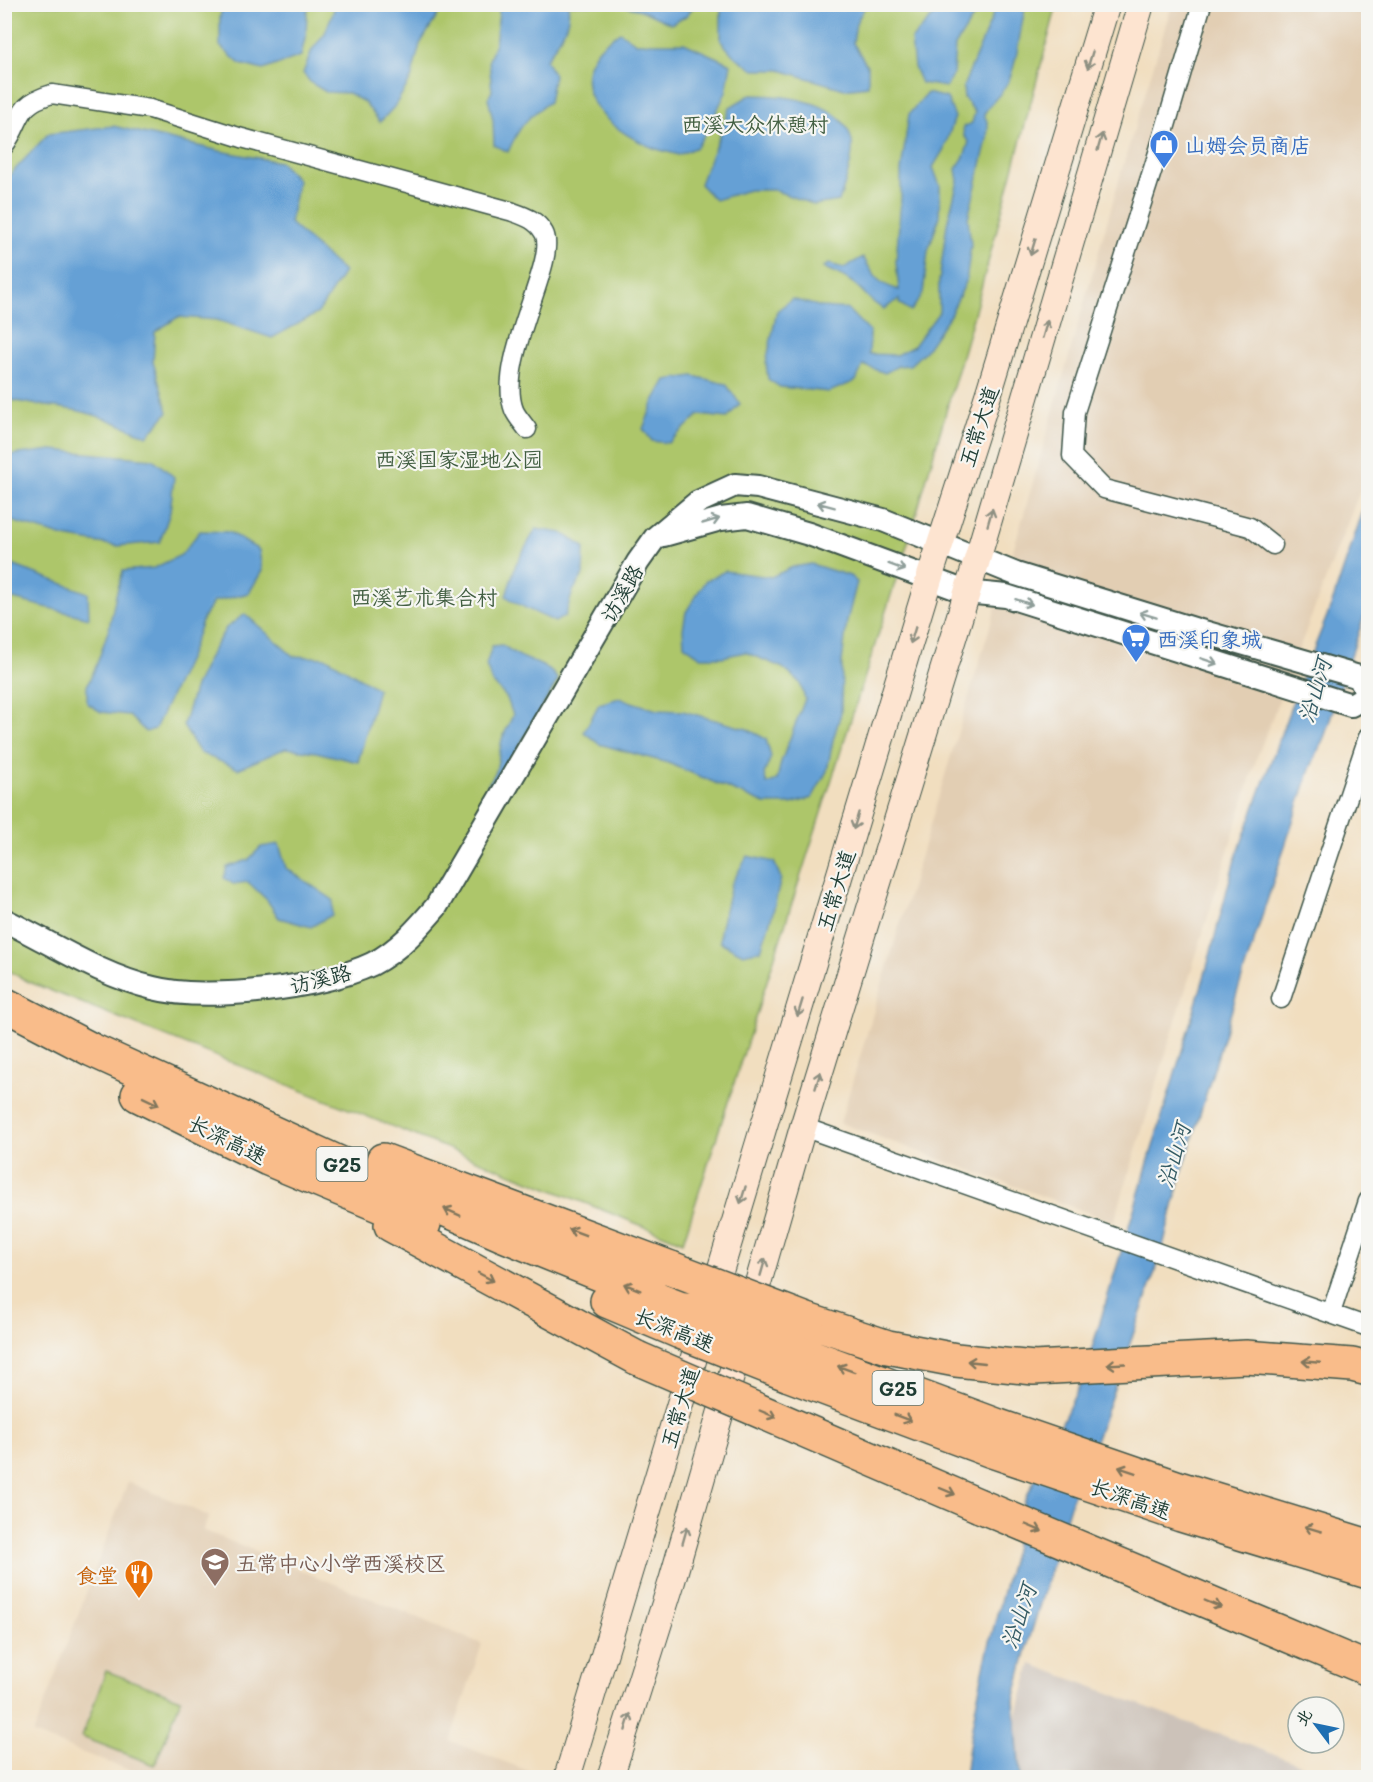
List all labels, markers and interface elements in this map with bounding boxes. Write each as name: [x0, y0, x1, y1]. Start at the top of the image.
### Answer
one-way arrow: [1084, 51, 1095, 70]
park label: 西溪大众休憩村: [682, 110, 829, 137]
shop icon: 山姆会员商店: [1148, 128, 1180, 170]
place label: 山姆会员商店: [1185, 131, 1311, 158]
one-way arrow: [1095, 133, 1106, 152]
one-way arrow: [1027, 237, 1038, 256]
one-way arrow: [1040, 320, 1051, 339]
street label: 五常大道: [952, 382, 1004, 470]
park label: 西溪国家湿地公园: [375, 445, 543, 472]
one-way arrow: [817, 499, 836, 510]
one-way arrow: [985, 507, 996, 526]
one-way arrow: [701, 515, 720, 527]
street label: 访溪路: [594, 559, 648, 627]
one-way arrow: [887, 562, 906, 573]
park label: 西溪艺术集合村: [351, 583, 498, 610]
one-way arrow: [1014, 597, 1033, 608]
one-way arrow: [1139, 609, 1158, 620]
supermarket icon: 西溪印象城: [1120, 622, 1152, 664]
one-way arrow: [907, 625, 918, 644]
place label: 西溪印象城: [1157, 625, 1262, 652]
water label: 沿山河: [1290, 651, 1338, 726]
one-way arrow: [1199, 656, 1218, 667]
one-way arrow: [850, 811, 861, 830]
street label: 五常大道: [810, 846, 860, 934]
street label: 访溪路: [286, 957, 354, 999]
one-way arrow: [794, 998, 805, 1017]
one-way arrow: [813, 1071, 824, 1090]
one-way arrow: [141, 1096, 159, 1108]
street label: 长深高速: [184, 1108, 272, 1170]
water label: 沿山河: [1149, 1116, 1197, 1191]
road number: G25: [316, 1147, 368, 1181]
one-way arrow: [737, 1185, 748, 1204]
one-way arrow: [443, 1206, 461, 1217]
one-way arrow: [568, 1226, 587, 1237]
one-way arrow: [758, 1258, 769, 1277]
one-way arrow: [477, 1271, 494, 1283]
one-way arrow: [623, 1281, 642, 1292]
street label: 长深高速: [631, 1301, 719, 1357]
one-way arrow: [966, 1356, 986, 1367]
one-way arrow: [1301, 1356, 1321, 1367]
one-way arrow: [1107, 1358, 1127, 1369]
street label: 五常大道: [654, 1363, 704, 1451]
one-way arrow: [837, 1363, 856, 1374]
road number: G25: [872, 1371, 924, 1405]
one-way arrow: [758, 1409, 776, 1420]
one-way arrow: [893, 1413, 912, 1424]
one-way arrow: [1118, 1464, 1137, 1475]
street label: 长深高速: [1087, 1472, 1175, 1524]
one-way arrow: [937, 1486, 955, 1497]
one-way arrow: [1024, 1523, 1042, 1534]
one-way arrow: [1303, 1523, 1322, 1534]
one-way arrow: [680, 1526, 691, 1545]
school or university icon: 五常中心小学西溪校区: [199, 1546, 231, 1588]
place label: 五常中心小学西溪校区: [236, 1549, 446, 1576]
restaurant icon: 食堂: [123, 1558, 155, 1600]
place label: 食堂: [76, 1561, 118, 1588]
water label: 沿山河: [994, 1577, 1043, 1652]
one-way arrow: [1204, 1599, 1222, 1610]
north arrow: [1286, 1695, 1346, 1755]
text: 北: [1290, 1704, 1316, 1729]
one-way arrow: [623, 1713, 634, 1732]

